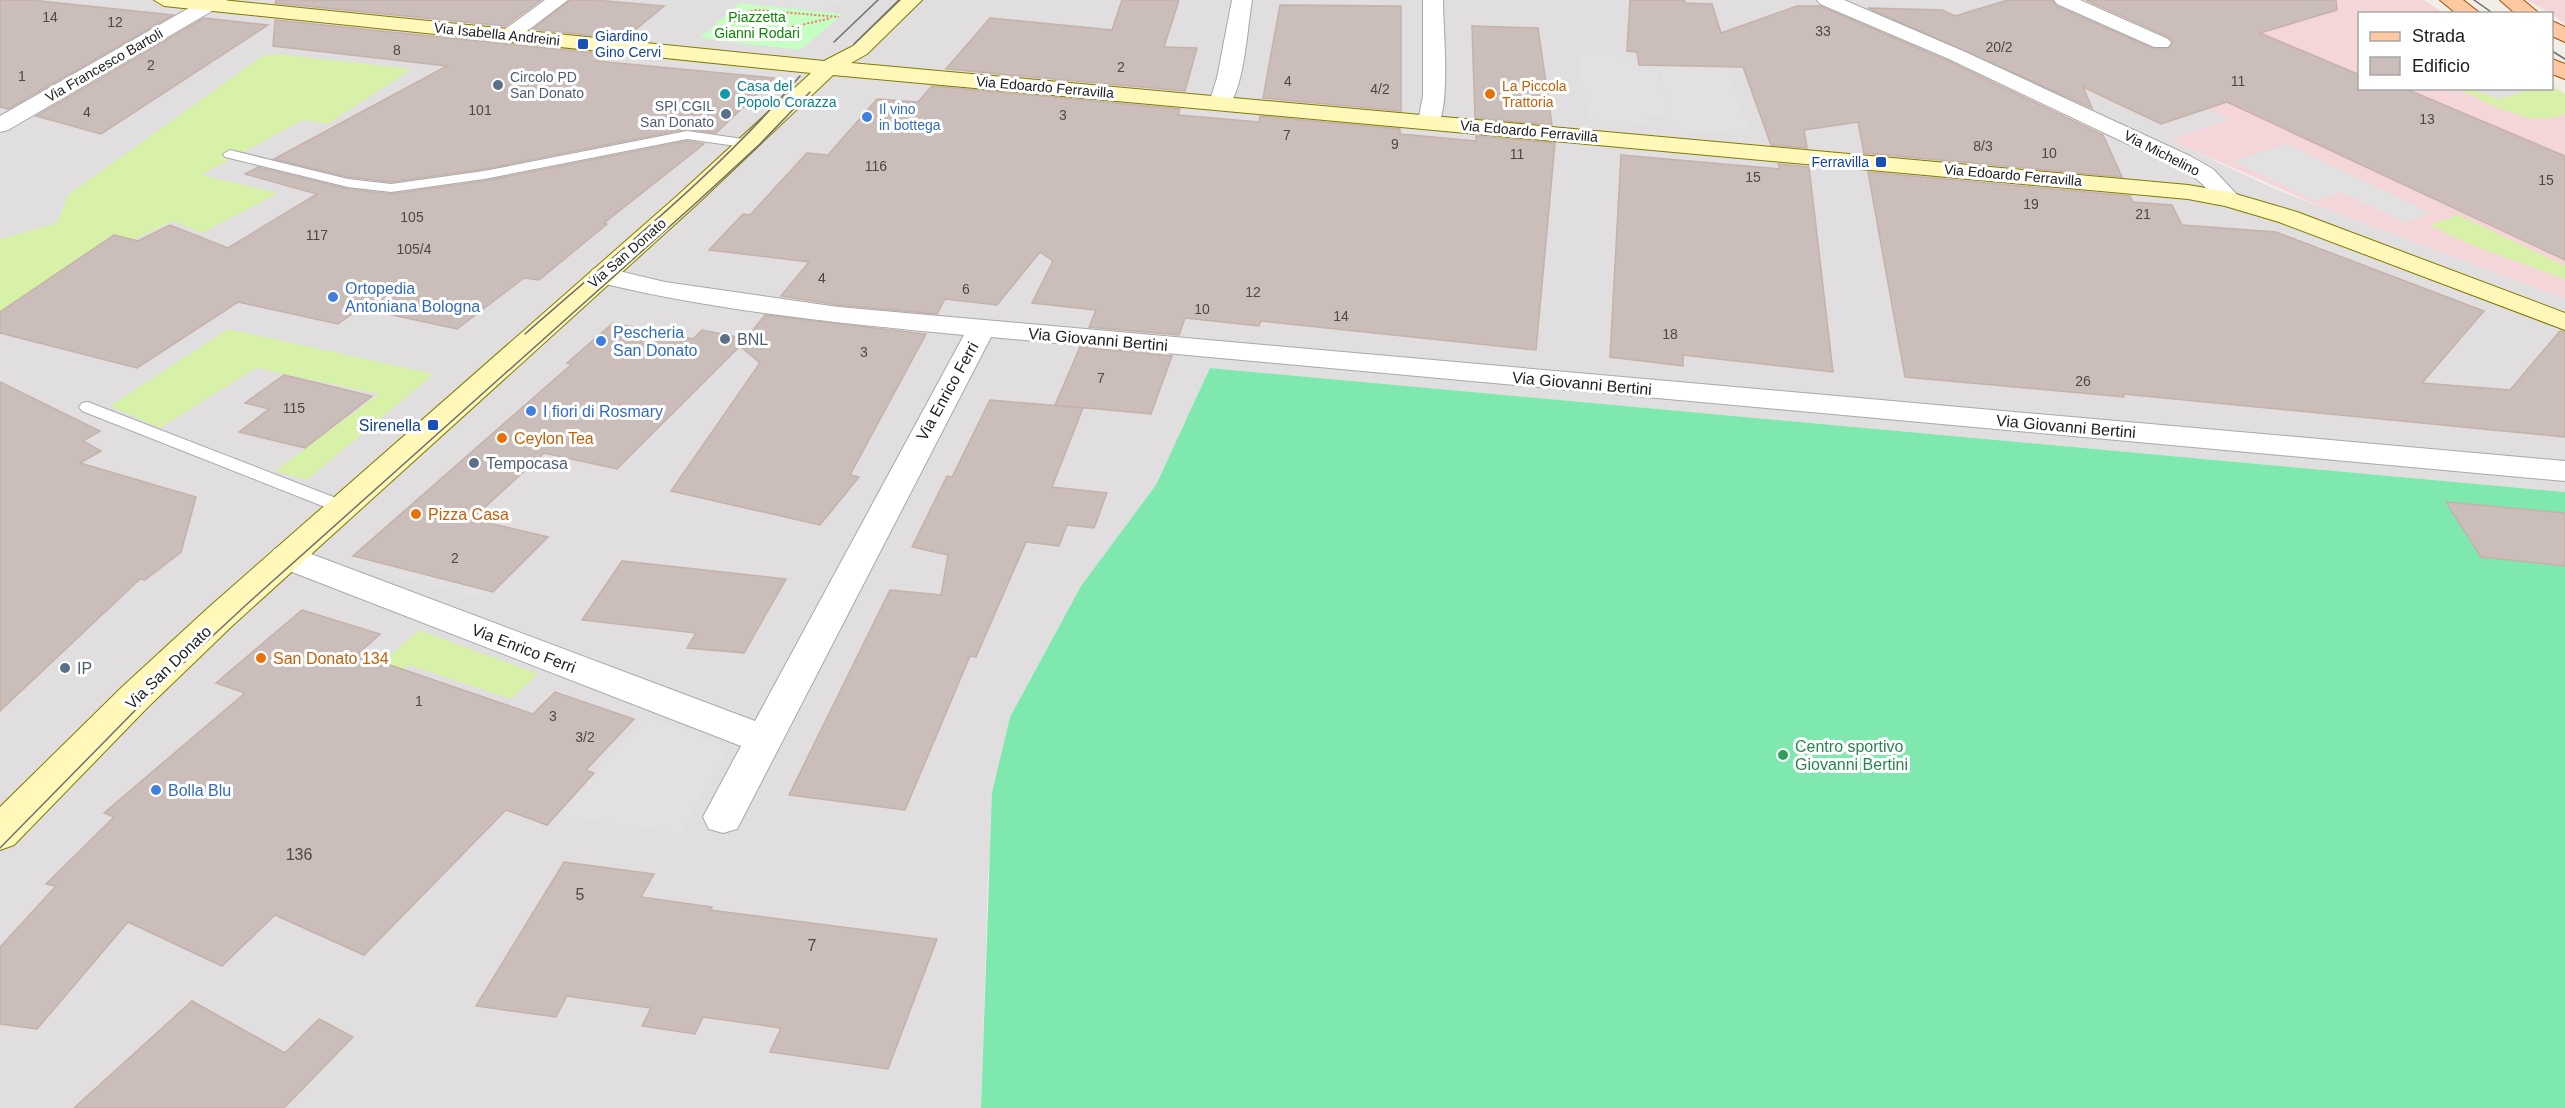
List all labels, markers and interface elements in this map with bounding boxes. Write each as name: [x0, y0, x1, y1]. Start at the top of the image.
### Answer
house number: 14: [42, 9, 58, 25]
park label: Piazzetta Gianni Rodari: [714, 9, 800, 41]
legend: [2358, 12, 2553, 90]
house number: 12: [107, 14, 123, 30]
street label: Via Isabella Andreini: [433, 19, 561, 49]
house number: 33: [1815, 23, 1831, 39]
street label: Via Francesco Bartoli: [42, 25, 166, 105]
text: Strada: [2412, 26, 2466, 46]
place label: Giardino Gino Cervi: [595, 28, 661, 60]
marker: Giardino Gino Cervi: [576, 37, 590, 51]
house number: 20/2: [1985, 39, 2013, 55]
house number: 8: [393, 42, 401, 58]
text: Edificio: [2412, 56, 2470, 76]
house number: 2: [147, 57, 155, 73]
house number: 2: [1117, 59, 1125, 75]
house number: 1: [18, 68, 26, 84]
place label: Circolo PD San Donato: [510, 69, 584, 101]
street label: Via Edoardo Ferravilla: [975, 73, 1115, 101]
house number: 4: [1284, 73, 1292, 89]
house number: 11: [2231, 73, 2245, 89]
marker: Circolo PD San Donato: [491, 78, 505, 92]
place label: Casa del Popolo Corazza: [737, 78, 837, 110]
place label: La Piccola Trattoria: [1502, 78, 1567, 110]
house number: 4/2: [1370, 81, 1390, 97]
marker: Casa del Popolo Corazza: [718, 87, 732, 101]
marker: La Piccola Trattoria: [1483, 87, 1497, 101]
place label: SPI CGIL San Donato: [640, 98, 714, 130]
place label: Il vino in bottega: [879, 101, 941, 133]
house number: 101: [468, 102, 492, 118]
house number: 4: [83, 104, 91, 120]
marker: SPI CGIL San Donato: [719, 107, 733, 121]
house number: 3: [1059, 107, 1067, 123]
marker: Il vino in bottega: [860, 110, 874, 124]
house number: 13: [2419, 111, 2435, 127]
street label: Via Edoardo Ferravilla: [1459, 117, 1599, 145]
house number: 7: [1283, 127, 1291, 143]
street label: Via Michelino: [2121, 127, 2203, 179]
house number: 9: [1391, 136, 1399, 152]
house number: 8/3: [1973, 138, 1993, 154]
house number: 10: [2041, 145, 2057, 161]
house number: 11: [1510, 146, 1524, 162]
place label: Ferravilla: [1811, 154, 1869, 170]
marker: Ferravilla: [1874, 155, 1888, 169]
house number: 116: [865, 158, 887, 174]
street label: Via Edoardo Ferravilla: [1943, 161, 2083, 189]
house number: 15: [1745, 169, 1761, 185]
house number: 15: [2538, 172, 2554, 188]
house number: 19: [2023, 196, 2039, 212]
house number: 21: [2135, 206, 2151, 222]
house number: 105: [400, 209, 424, 225]
street label: Via San Donato: [585, 215, 669, 291]
house number: 117: [306, 227, 328, 243]
house number: 105/4: [396, 241, 432, 257]
house number: 4: [818, 270, 826, 286]
place label: Ortopedia Antoniana Bologna: [345, 280, 480, 315]
house number: 6: [962, 281, 970, 297]
house number: 12: [1245, 284, 1261, 300]
marker: Ortopedia Antoniana Bologna: [326, 290, 340, 304]
house number: 10: [1194, 301, 1210, 317]
house number: 14: [1333, 308, 1349, 324]
place label: Pescheria San Donato: [613, 324, 698, 359]
street label: Via Giovanni Bertini: [1027, 325, 1169, 354]
house number: 18: [1662, 326, 1678, 342]
place label: BNL: [737, 331, 768, 348]
marker: BNL: [718, 332, 732, 346]
marker: Pescheria San Donato: [594, 334, 608, 348]
street label: Via Enrico Ferri: [913, 339, 982, 443]
house number: 3: [860, 344, 868, 360]
street label: Via Giovanni Bertini: [1511, 369, 1653, 398]
house number: 7: [1097, 370, 1105, 386]
house number: 26: [2075, 373, 2091, 389]
house number: 115: [283, 400, 305, 416]
place label: I fiori di Rosmary: [543, 403, 663, 420]
marker: I fiori di Rosmary: [524, 404, 538, 418]
street label: Via Giovanni Bertini: [1995, 412, 2137, 441]
place label: Sirenella: [359, 417, 421, 434]
marker: Sirenella: [426, 418, 440, 432]
place label: Ceylon Tea: [514, 430, 594, 447]
marker: Ceylon Tea: [495, 431, 509, 445]
place label: Tempocasa: [486, 455, 568, 472]
marker: Tempocasa: [467, 456, 481, 470]
place label: Pizza Casa: [428, 506, 509, 523]
marker: Pizza Casa: [409, 507, 423, 521]
house number: 2: [451, 550, 459, 566]
street label: Via Enrico Ferri: [469, 621, 578, 676]
street label: Via San Donato: [122, 622, 215, 712]
place label: San Donato 134: [273, 650, 389, 667]
marker: San Donato 134: [254, 651, 268, 665]
place label: IP: [77, 660, 92, 677]
marker: IP: [58, 661, 72, 675]
house number: 1: [415, 693, 423, 709]
house number: 3: [549, 708, 557, 724]
house number: 3/2: [575, 729, 595, 745]
place label: Centro sportivo Giovanni Bertini: [1795, 738, 1908, 773]
marker: Centro sportivo Giovanni Bertini: [1776, 748, 1790, 762]
place label: Bolla Blu: [168, 782, 231, 799]
marker: Bolla Blu: [149, 783, 163, 797]
house number: 136: [286, 846, 312, 863]
house number: 5: [576, 886, 585, 903]
house number: 7: [808, 937, 817, 954]

